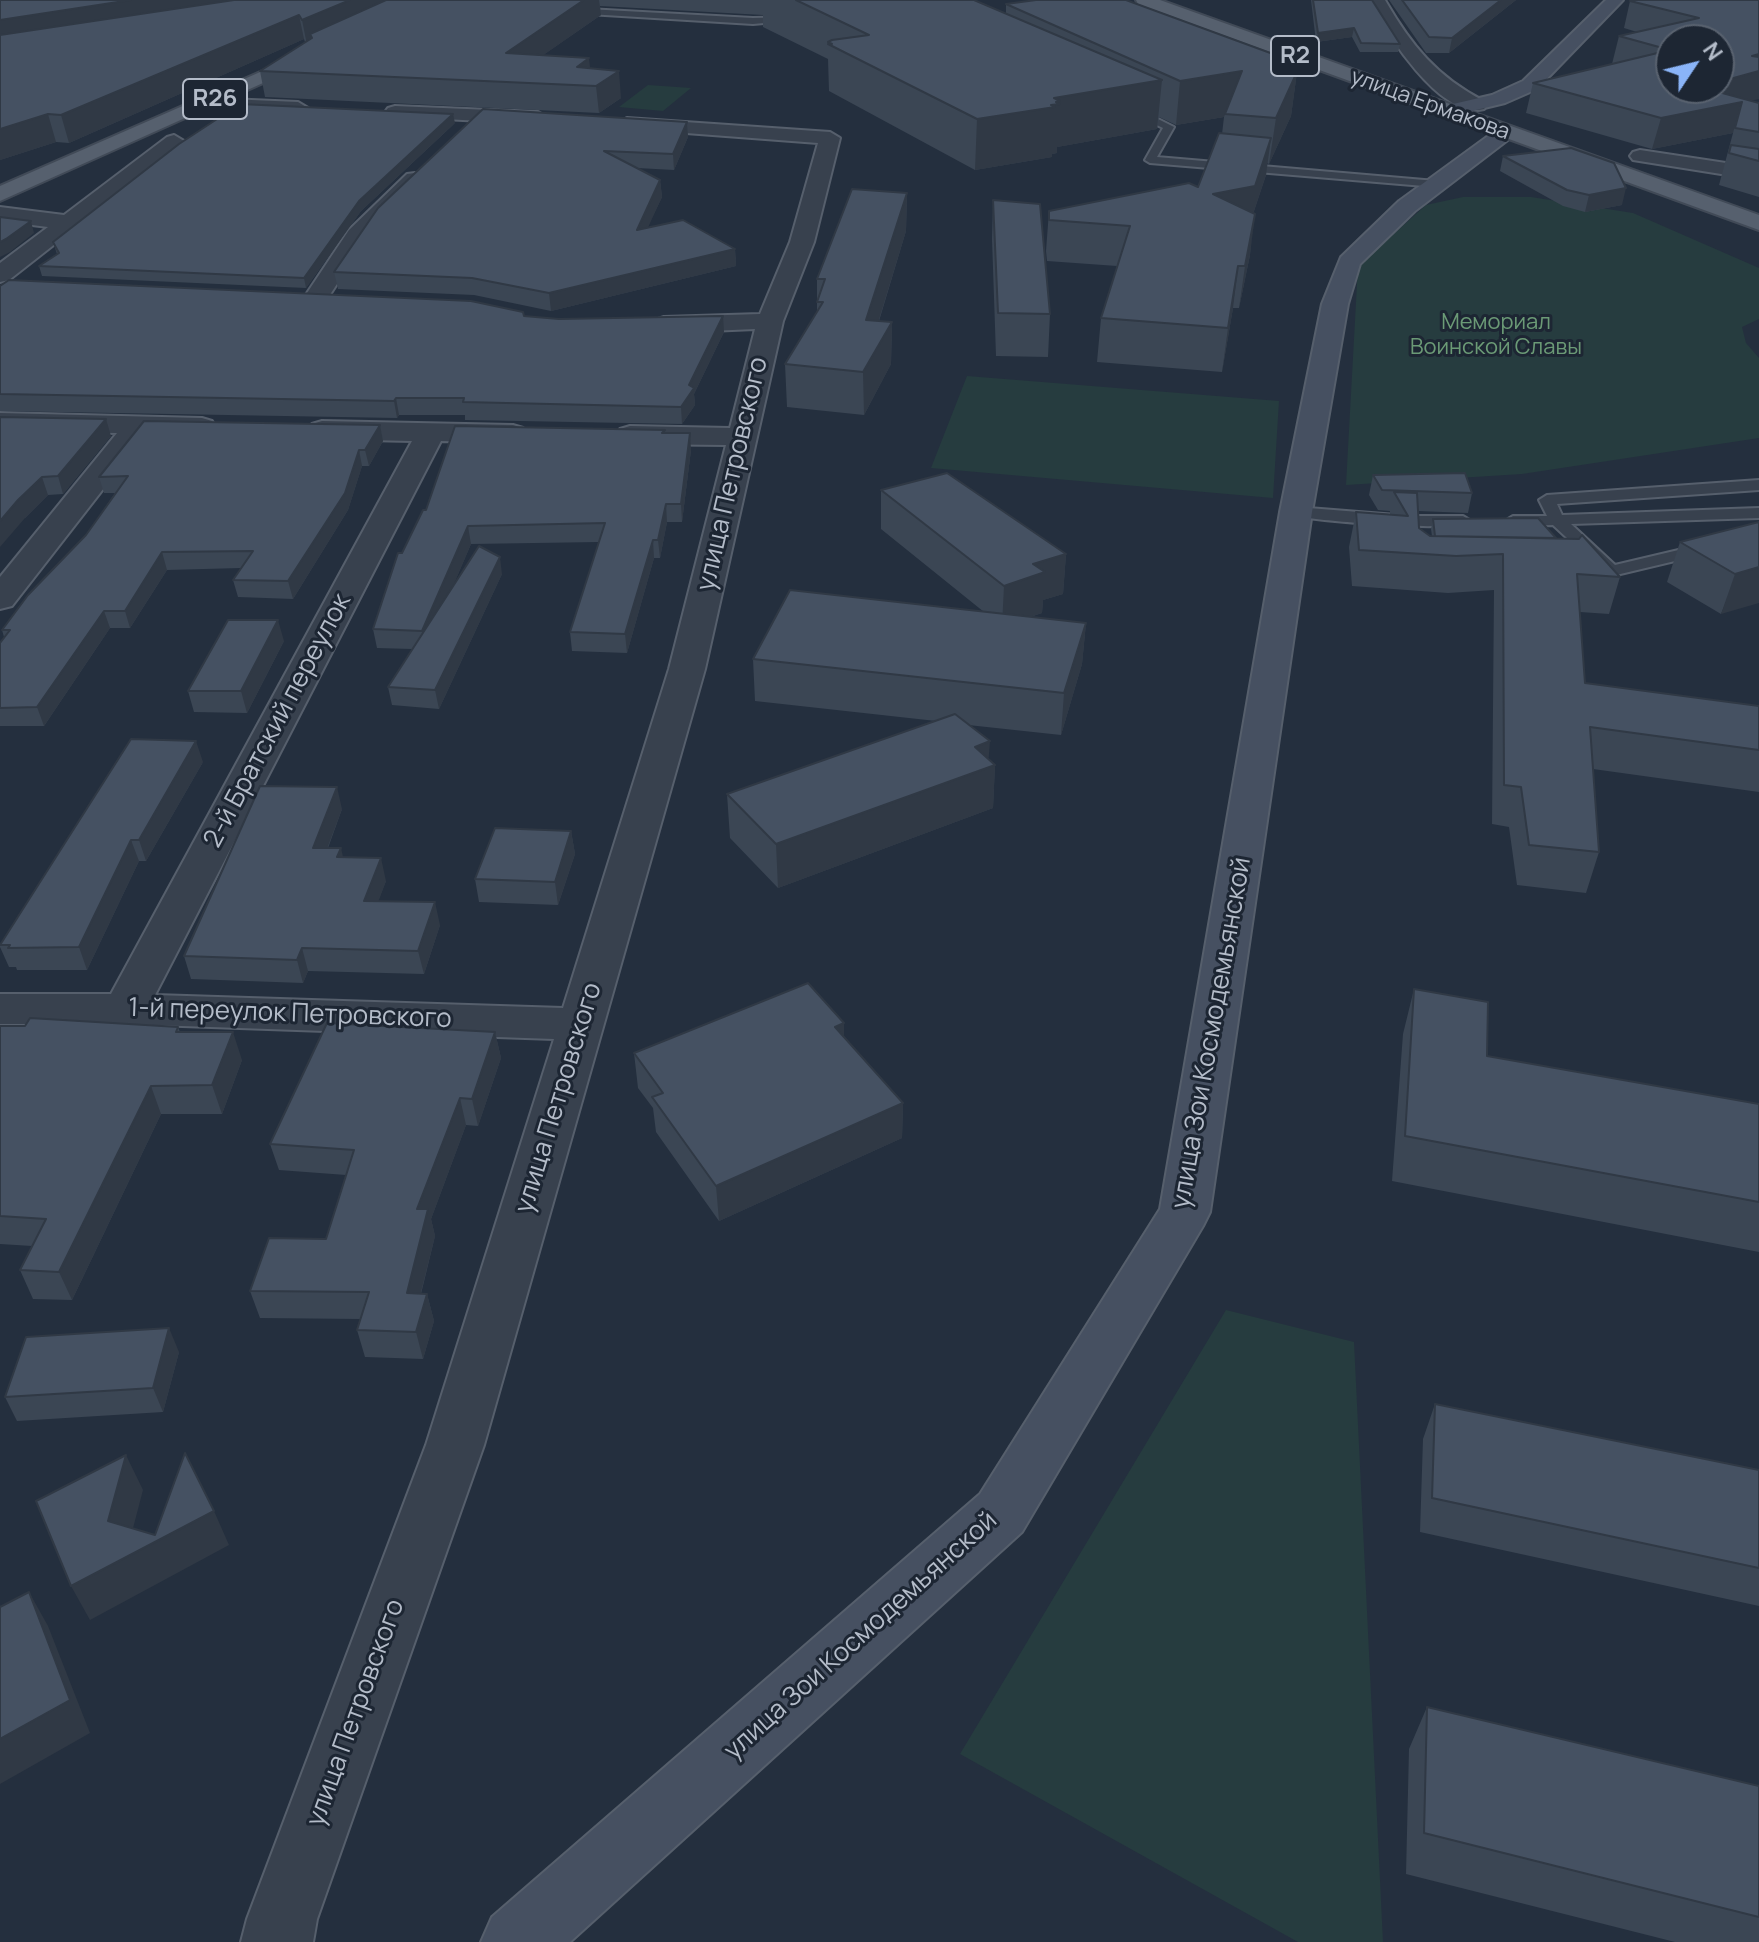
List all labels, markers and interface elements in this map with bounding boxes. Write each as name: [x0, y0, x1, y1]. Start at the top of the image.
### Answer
north arrow: [1655, 24, 1735, 104]
road number: R2: [1271, 36, 1319, 76]
text: N: [1696, 36, 1730, 66]
street label: улица Ермакова: [1347, 64, 1513, 146]
road number: R26: [183, 79, 247, 119]
park label: Мемориал Воинской Славы: [1410, 310, 1582, 362]
street label: улица Петровского: [691, 354, 775, 594]
street label: 2-й Братский переулок: [198, 589, 358, 853]
street label: улица Зои Космодемьянской: [1166, 855, 1258, 1211]
street label: улица Петровского: [509, 979, 609, 1217]
street label: 1-й переулок Петровского: [128, 993, 452, 1035]
street label: улица Зои Космодемьянской: [718, 1505, 1004, 1767]
street label: улица Петровского: [300, 1595, 412, 1831]

